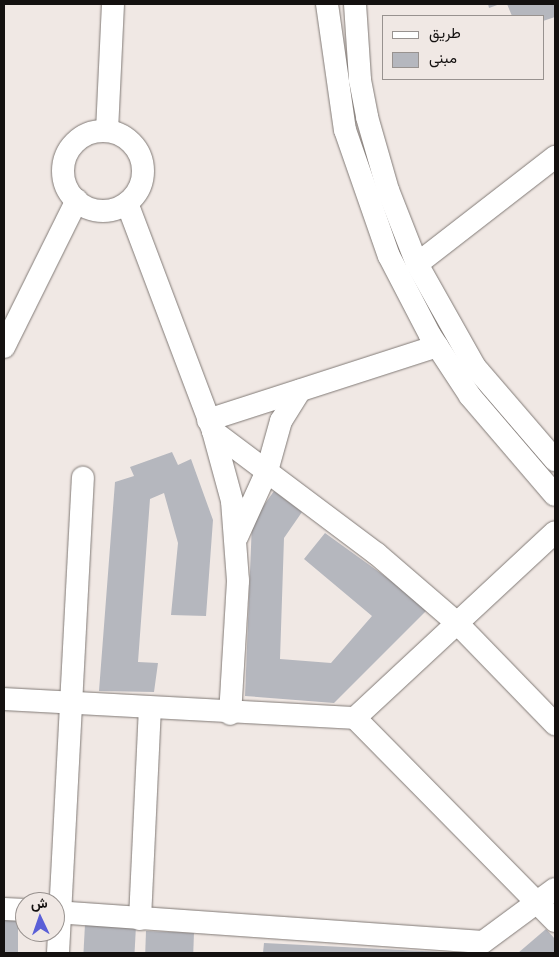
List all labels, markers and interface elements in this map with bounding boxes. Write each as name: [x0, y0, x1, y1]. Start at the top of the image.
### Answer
legend: [382, 15, 544, 80]
text: طريق: [429, 24, 461, 41]
text: مبنى: [429, 49, 457, 66]
north arrow: [15, 892, 65, 942]
text: ش: [30, 895, 48, 911]

